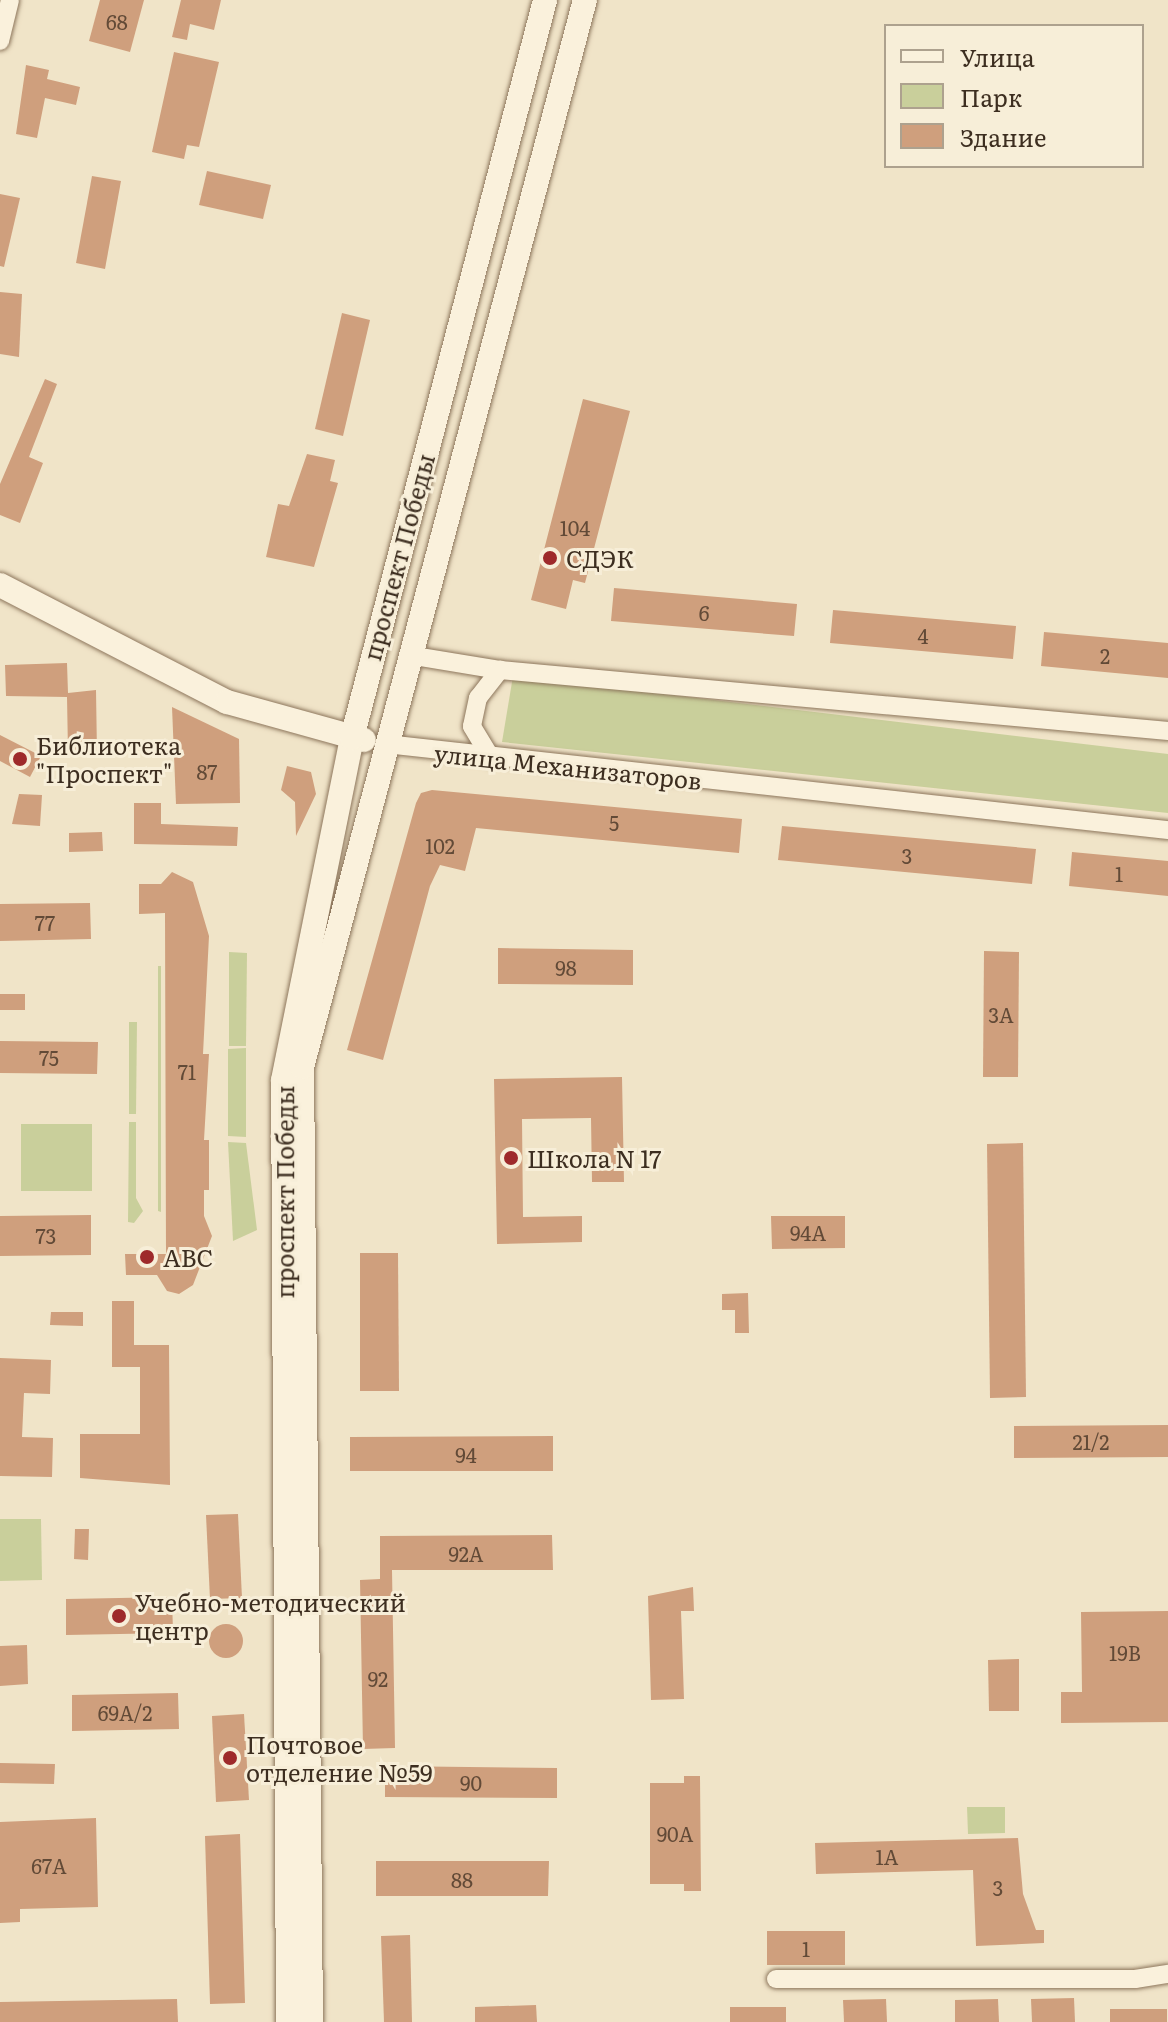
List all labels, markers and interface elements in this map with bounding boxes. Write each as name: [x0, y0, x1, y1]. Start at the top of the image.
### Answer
house number: 68: [106, 9, 128, 33]
legend: [884, 24, 1144, 168]
text: Улица: [960, 39, 1035, 74]
text: Парк: [960, 79, 1022, 114]
text: Здание: [960, 119, 1046, 154]
street label: проспект Победы: [357, 450, 439, 664]
house number: 104: [560, 515, 590, 539]
place label: СДЭК: [566, 544, 634, 572]
marker: СДЭК: [541, 549, 559, 567]
house number: 6: [699, 600, 709, 624]
house number: 4: [917, 623, 929, 647]
house number: 2: [1100, 643, 1110, 667]
place label: Библиотека "Проспект": [36, 731, 181, 787]
street label: улица Механизаторов: [433, 738, 703, 794]
marker: Библиотека "Проспект": [11, 750, 29, 768]
house number: 87: [197, 759, 217, 783]
house number: 5: [609, 810, 619, 834]
house number: 102: [425, 833, 455, 857]
house number: 3: [902, 843, 912, 867]
house number: 1: [1115, 861, 1123, 885]
house number: 77: [35, 910, 55, 934]
house number: 98: [555, 955, 577, 979]
house number: 3А: [988, 1002, 1014, 1026]
house number: 75: [39, 1045, 59, 1069]
house number: 71: [178, 1059, 196, 1083]
street label: проспект Победы: [270, 1085, 298, 1299]
place label: Школа N 17: [527, 1144, 661, 1172]
marker: Школа N 17: [502, 1149, 520, 1167]
house number: 94А: [790, 1220, 826, 1244]
house number: 73: [36, 1223, 56, 1247]
place label: АВС: [163, 1243, 213, 1271]
marker: АВС: [138, 1248, 156, 1266]
house number: 21/2: [1073, 1429, 1109, 1453]
house number: 94: [455, 1442, 477, 1466]
house number: 92А: [449, 1541, 483, 1565]
place label: Учебно-методический центр: [135, 1588, 406, 1644]
marker: Учебно-методический центр: [110, 1607, 128, 1625]
house number: 19В: [1109, 1640, 1141, 1664]
house number: 92: [368, 1666, 388, 1690]
house number: 69А/2: [98, 1700, 152, 1724]
place label: Почтовое отделение №59: [246, 1730, 433, 1786]
marker: Почтовое отделение №59: [221, 1749, 239, 1767]
house number: 90: [460, 1770, 482, 1794]
house number: 90А: [657, 1821, 693, 1845]
house number: 1А: [876, 1844, 898, 1868]
house number: 67А: [31, 1853, 67, 1877]
house number: 88: [451, 1867, 473, 1891]
house number: 3: [993, 1875, 1003, 1899]
house number: 1: [802, 1936, 810, 1960]

